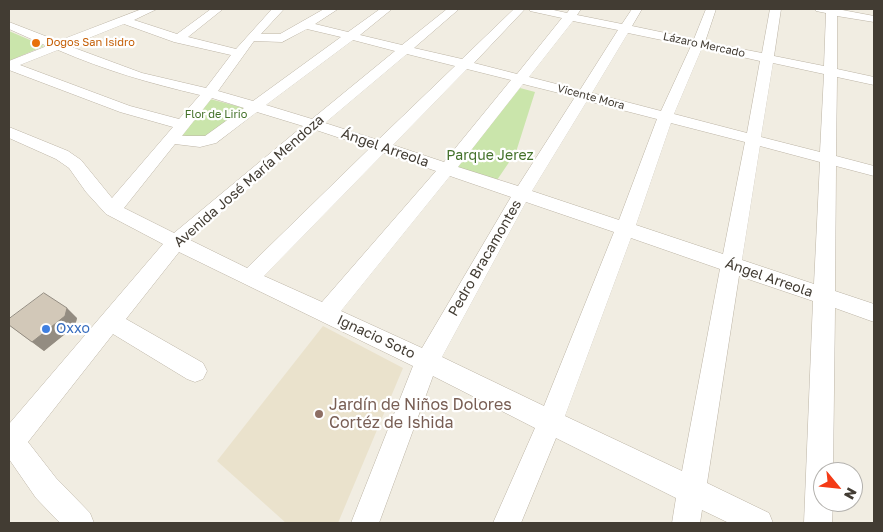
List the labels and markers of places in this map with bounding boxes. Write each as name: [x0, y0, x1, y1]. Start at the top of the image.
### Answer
place label: Dogos San Isidro: [46, 36, 135, 50]
marker: Dogos San Isidro: [30, 37, 42, 49]
place label: Oxxo: [56, 321, 90, 337]
marker: Oxxo: [40, 323, 52, 335]
place label: Jardín de Niños Dolores Cortéz de Ishida: [329, 395, 512, 433]
marker: Jardín de Niños Dolores Cortéz de Ishida: [313, 408, 325, 420]

